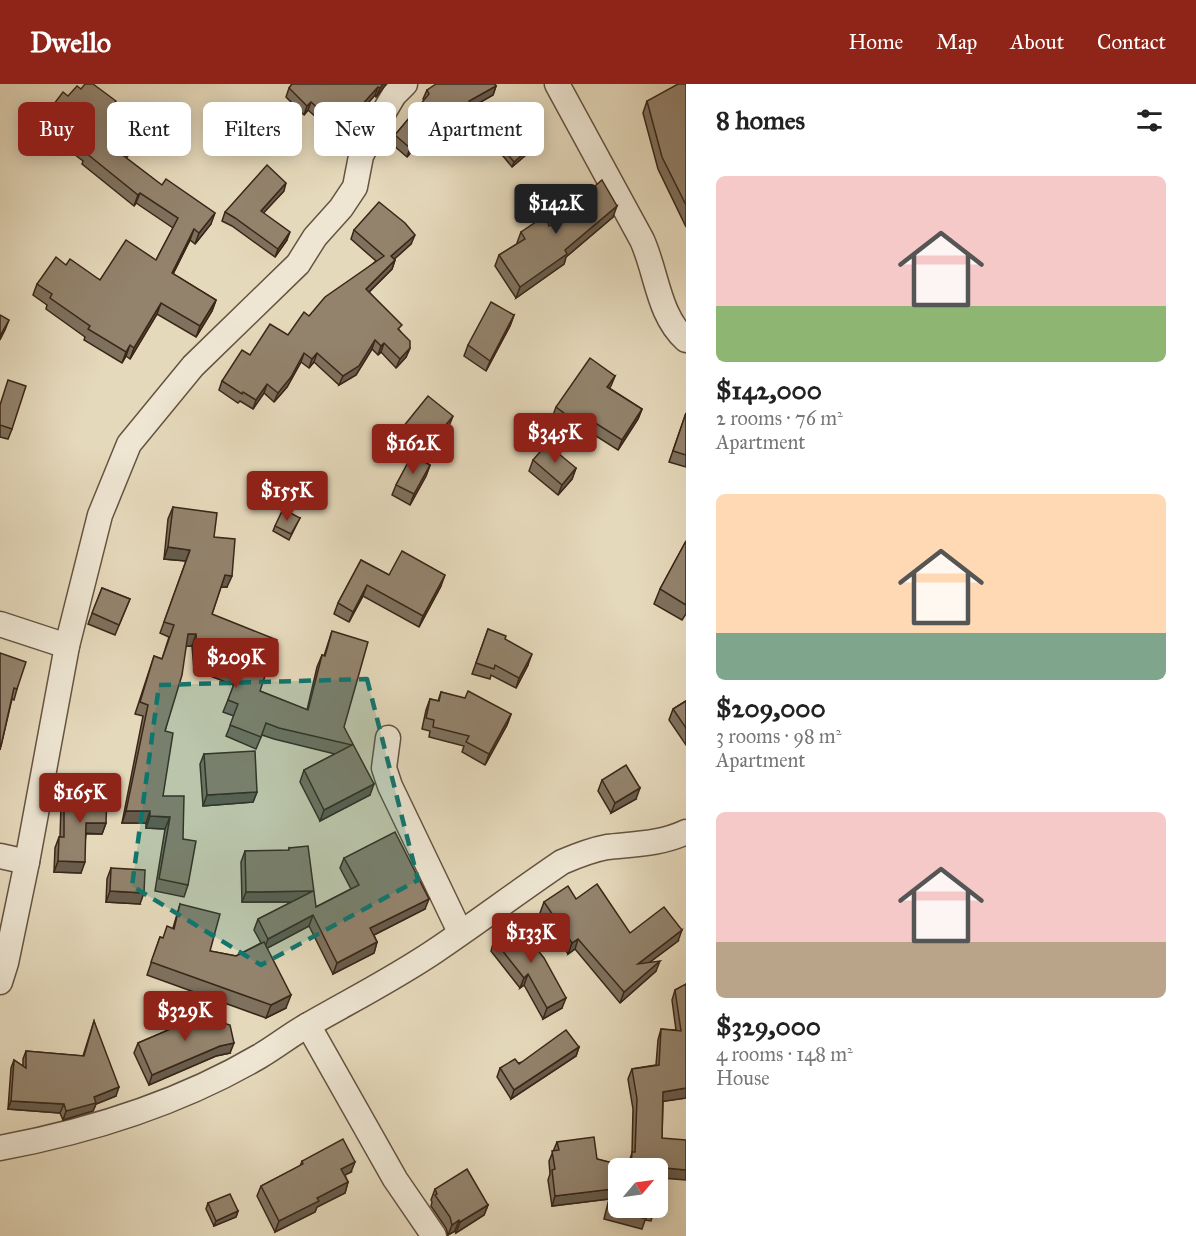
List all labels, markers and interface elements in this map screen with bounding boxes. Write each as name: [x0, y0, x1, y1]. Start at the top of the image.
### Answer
text: Dwello: [30, 25, 111, 60]
text: Home: [848, 29, 903, 55]
text: Map: [936, 29, 977, 55]
text: About: [1010, 29, 1064, 55]
text: Contact: [1097, 29, 1166, 55]
chip: Buy: [18, 102, 95, 156]
chip: Rent: [107, 102, 191, 156]
chip: Filters: [203, 102, 302, 156]
chip: New: [314, 102, 396, 156]
chip: Apartment: [408, 102, 544, 156]
text: 8 homes: [716, 104, 805, 136]
icon: filters: [1133, 104, 1166, 137]
pin: $142K: [514, 184, 598, 235]
text: $142K: [528, 191, 584, 215]
icon: home: [887, 215, 995, 323]
text: $142,000: [716, 374, 822, 406]
text: 2 rooms · 76 m²: [716, 406, 843, 430]
pin: $345K: [513, 413, 597, 464]
text: $345K: [528, 420, 582, 444]
pin: $162K: [371, 424, 455, 475]
text: Apartment: [716, 430, 805, 454]
text: $162K: [386, 431, 440, 455]
pin: $155K: [245, 471, 329, 522]
text: $155K: [261, 478, 313, 502]
icon: home: [887, 533, 995, 641]
pin: $209K: [194, 638, 278, 689]
text: $209K: [207, 645, 265, 669]
text: $209,000: [716, 692, 826, 724]
text: 3 rooms · 98 m²: [716, 724, 841, 748]
text: Apartment: [716, 748, 805, 772]
pin: $165K: [38, 773, 122, 824]
text: $165K: [53, 780, 107, 804]
icon: home: [887, 851, 995, 959]
pin: $133K: [489, 913, 573, 964]
text: $133K: [506, 920, 556, 944]
pin: $329K: [143, 991, 227, 1042]
text: $329K: [158, 998, 212, 1022]
text: $329,000: [716, 1010, 821, 1042]
text: 4 rooms · 148 m²: [716, 1042, 853, 1066]
text: House: [716, 1066, 770, 1090]
north arrow: [608, 1158, 668, 1218]
map controls: [608, 1158, 668, 1218]

